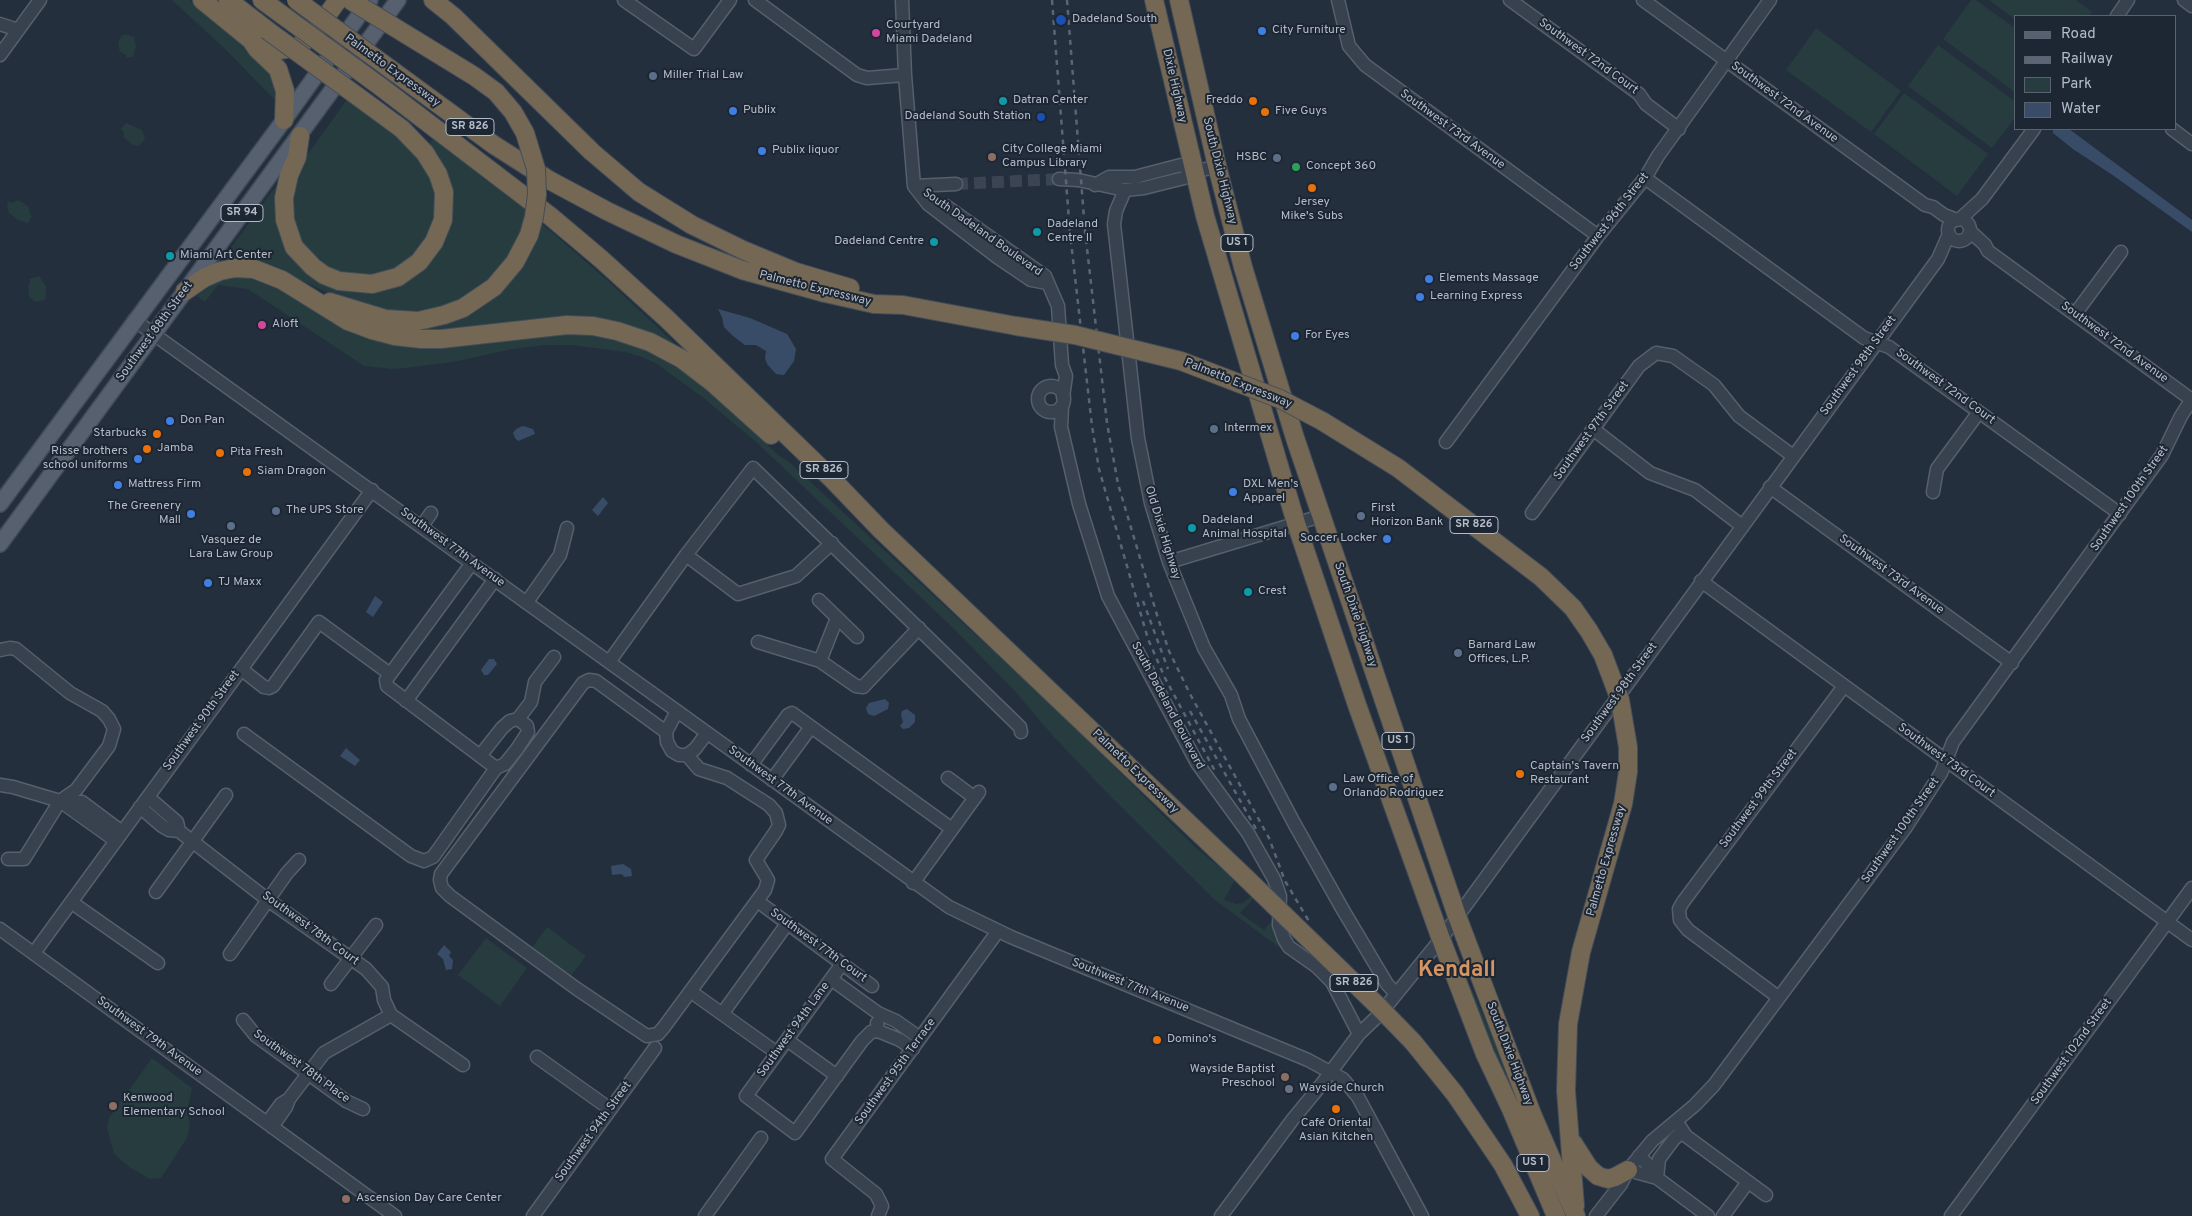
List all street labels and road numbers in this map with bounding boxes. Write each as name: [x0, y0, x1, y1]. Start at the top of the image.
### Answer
street label: Southwest 72nd Court: [1535, 16, 1641, 98]
street label: Palmetto Expressway: [341, 31, 443, 111]
street label: Dixie Highway: [1158, 48, 1190, 124]
street label: Southwest 72nd Avenue: [1728, 59, 1840, 147]
street label: Southwest 73rd Avenue: [1397, 87, 1507, 173]
street label: South Dixie Highway: [1199, 116, 1239, 226]
road number: SR 826: [446, 118, 494, 136]
street label: Southwest 96th Street: [1567, 170, 1653, 274]
street label: South Dadeland Boulevard: [920, 186, 1044, 280]
road number: SR 94: [221, 204, 263, 222]
road number: US 1: [1221, 234, 1253, 252]
street label: Palmetto Expressway: [758, 268, 872, 310]
street label: Southwest 88th Street: [114, 279, 196, 385]
street label: Southwest 72nd Avenue: [2058, 299, 2170, 387]
street label: Southwest 98th Street: [1818, 313, 1900, 419]
street label: Southwest 72nd Court: [1892, 346, 1998, 428]
street label: Palmetto Expressway: [1182, 356, 1294, 412]
street label: Southwest 97th Street: [1551, 379, 1633, 483]
street label: Southwest 100th Street: [2088, 443, 2172, 555]
road number: SR 826: [800, 462, 848, 478]
street label: Old Dixie Highway: [1141, 484, 1183, 582]
street label: Southwest 77th Avenue: [397, 505, 507, 591]
road number: SR 826: [1450, 516, 1498, 534]
street label: Southwest 73rd Avenue: [1836, 532, 1946, 618]
street label: South Dixie Highway: [1330, 561, 1380, 669]
street label: South Dadeland Boulevard: [1127, 640, 1207, 772]
street label: Southwest 98th Street: [1579, 640, 1661, 746]
street label: Southwest 90th Street: [161, 668, 243, 774]
street label: Southwest 73rd Court: [1894, 721, 1998, 801]
street label: Palmetto Expressway: [1089, 727, 1181, 817]
road number: US 1: [1382, 732, 1414, 749]
street label: Southwest 77th Avenue: [725, 743, 835, 829]
street label: Southwest 99th Street: [1717, 747, 1801, 851]
street label: Southwest 100th Street: [1859, 775, 1943, 887]
street label: Palmetto Expressway: [1584, 804, 1630, 918]
street label: Southwest 78th Court: [259, 889, 361, 969]
street label: Southwest 77th Court: [767, 906, 869, 986]
street label: Southwest 77th Avenue: [1069, 956, 1191, 1016]
road number: SR 826: [1330, 974, 1378, 991]
street label: Southwest 94th Lane: [755, 980, 833, 1080]
street label: Southwest 79th Avenue: [94, 994, 204, 1080]
street label: Southwest 102nd Street: [2029, 996, 2115, 1108]
street label: South Dixie Highway: [1483, 1000, 1535, 1108]
street label: Southwest 95th Terrace: [853, 1016, 939, 1128]
street label: Southwest 78th Place: [250, 1027, 352, 1107]
street label: Southwest 94th Street: [553, 1079, 635, 1185]
road number: US 1: [1517, 1154, 1549, 1172]

